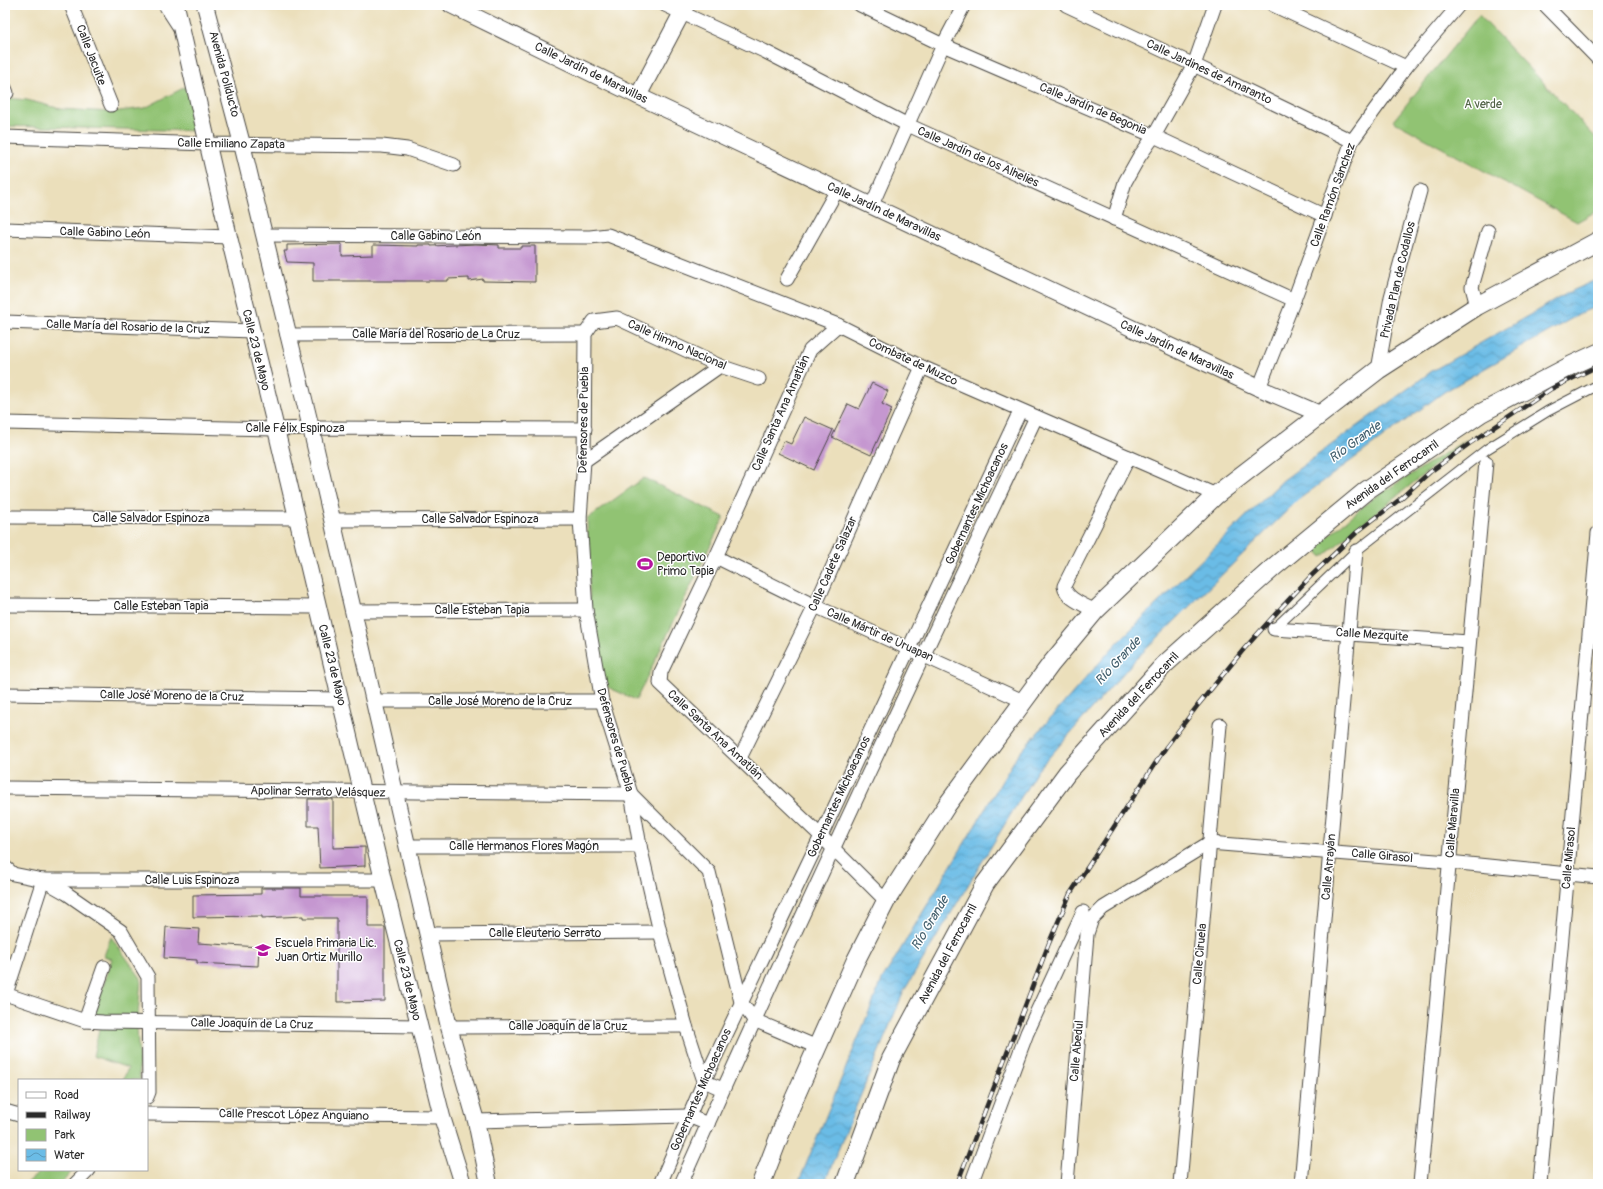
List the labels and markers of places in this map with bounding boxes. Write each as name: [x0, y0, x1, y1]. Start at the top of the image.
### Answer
place label: Deportivo Primo Tapia: [657, 550, 715, 579]
sports icon: Deportivo Primo Tapia: [636, 555, 654, 573]
place label: Escuela Primaria Lic. Juan Ortiz Murillo: [275, 936, 377, 965]
school or university icon: Escuela Primaria Lic. Juan Ortiz Murillo: [254, 941, 272, 959]

